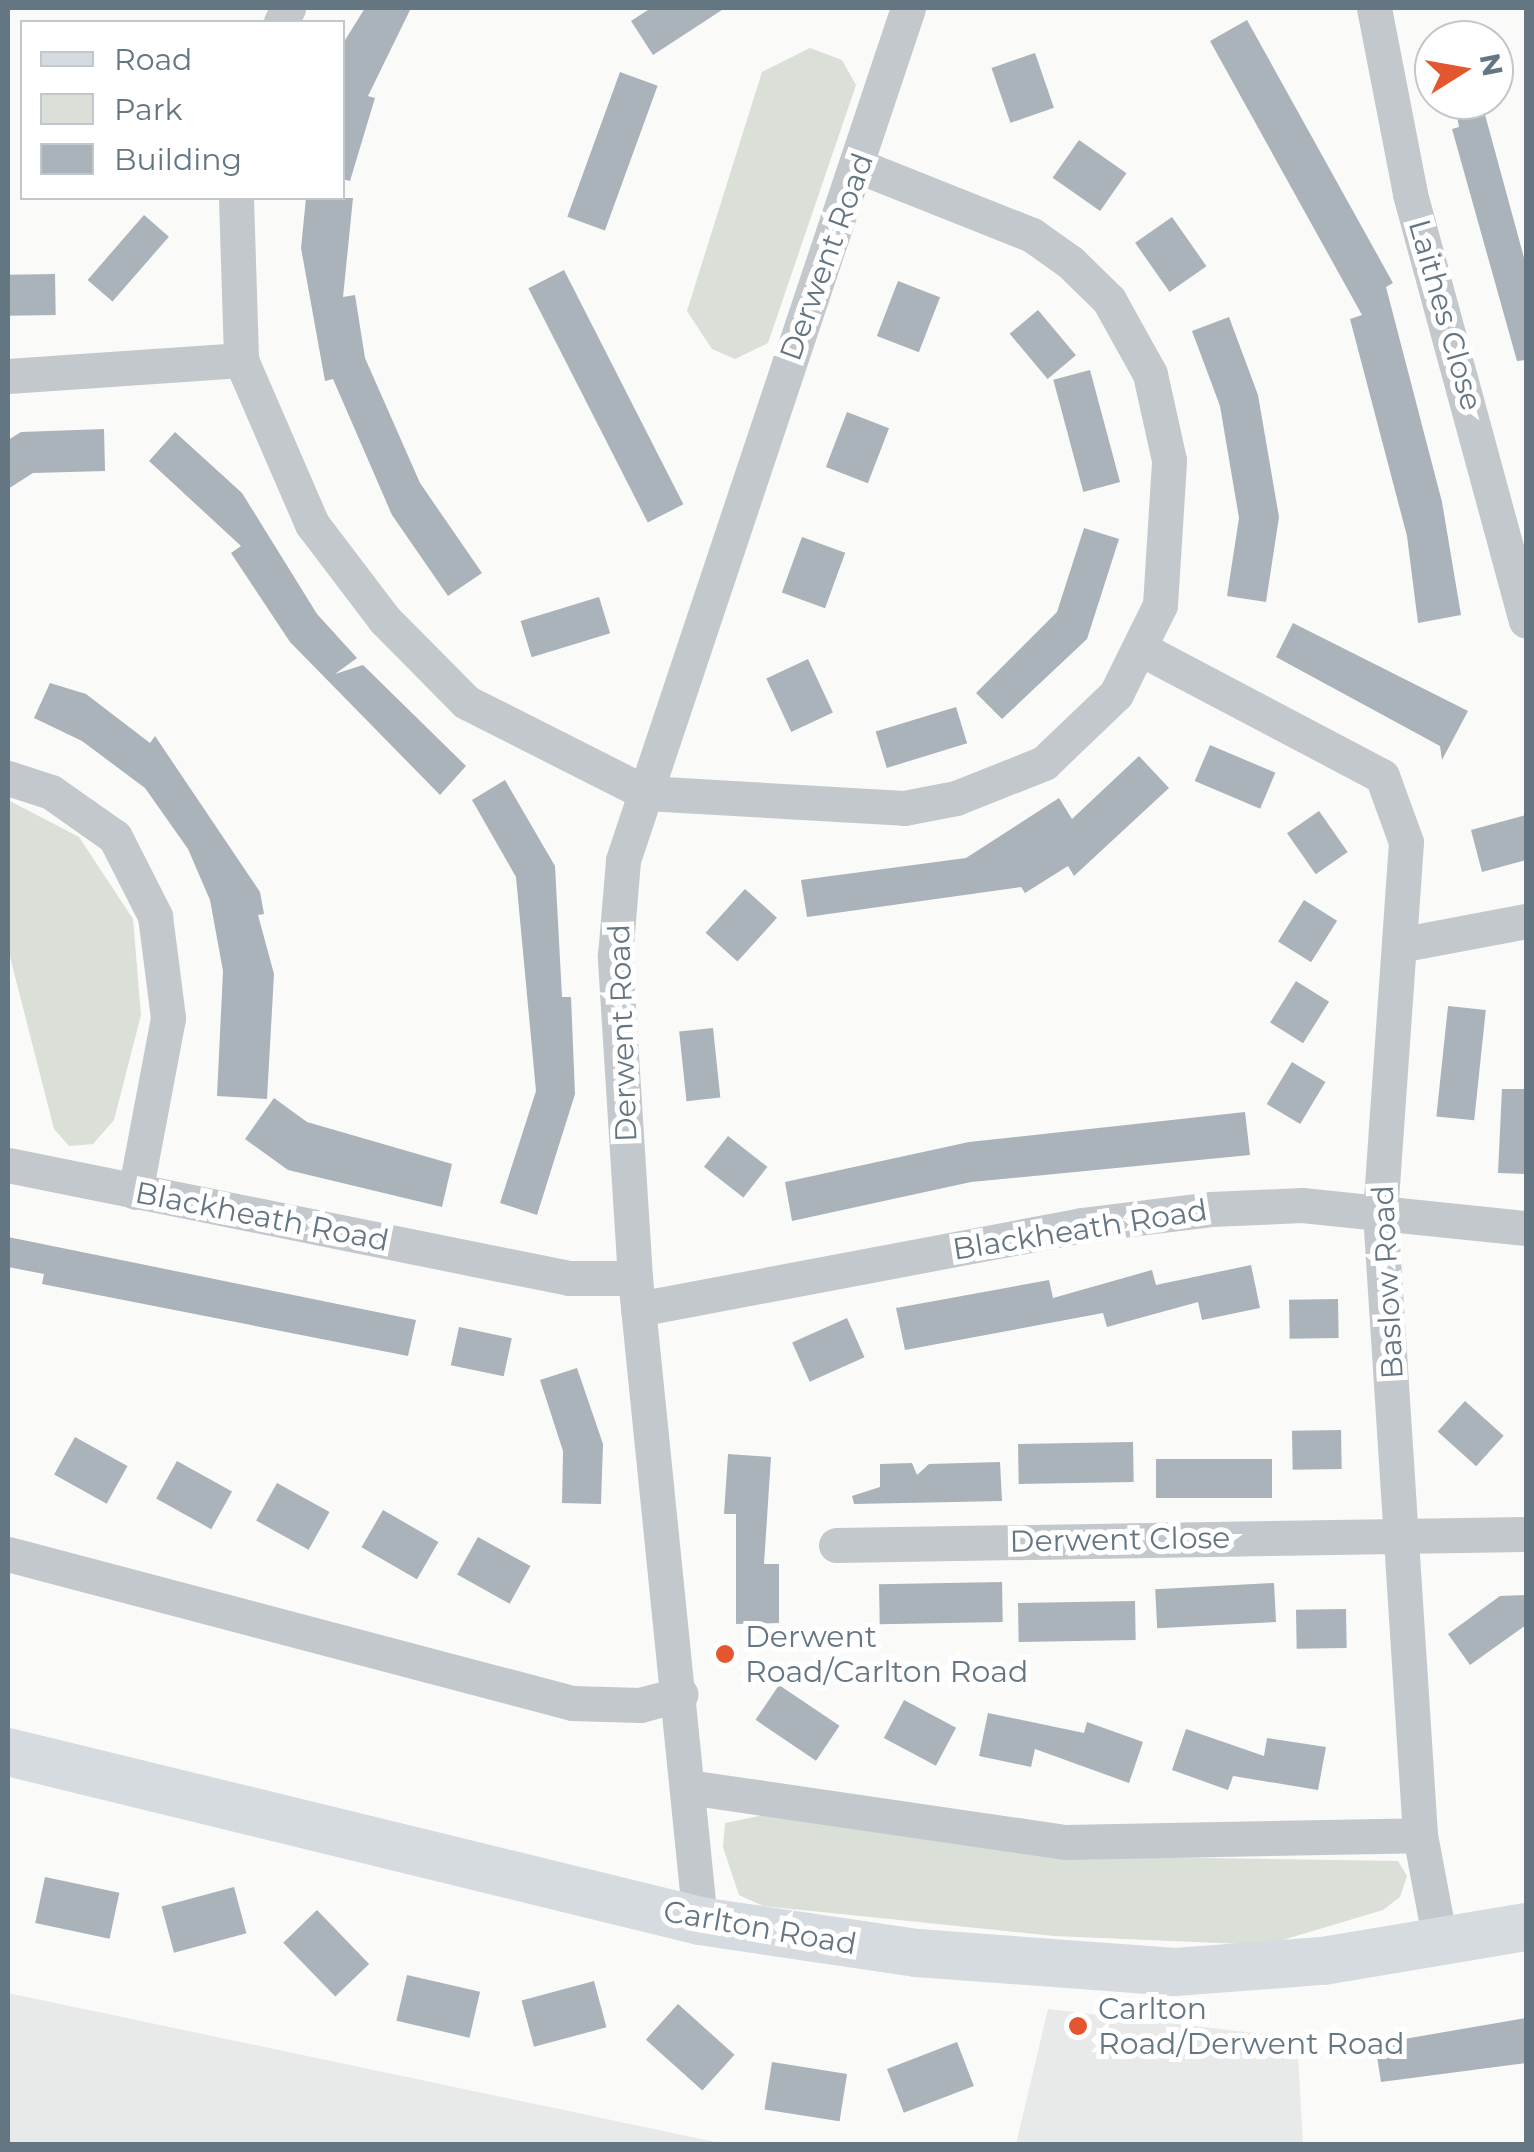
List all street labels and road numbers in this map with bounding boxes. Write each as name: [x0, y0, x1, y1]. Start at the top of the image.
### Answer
street label: Derwent Road: [773, 148, 881, 366]
street label: Laithes Close: [1401, 215, 1489, 415]
street label: Derwent Road: [601, 923, 645, 1143]
street label: Blackheath Road: [132, 1175, 392, 1259]
street label: Baslow Road: [1365, 1184, 1411, 1380]
street label: Blackheath Road: [950, 1192, 1210, 1268]
street label: Derwent Close: [1009, 1520, 1231, 1560]
street label: Carlton Road: [661, 1893, 859, 1963]

